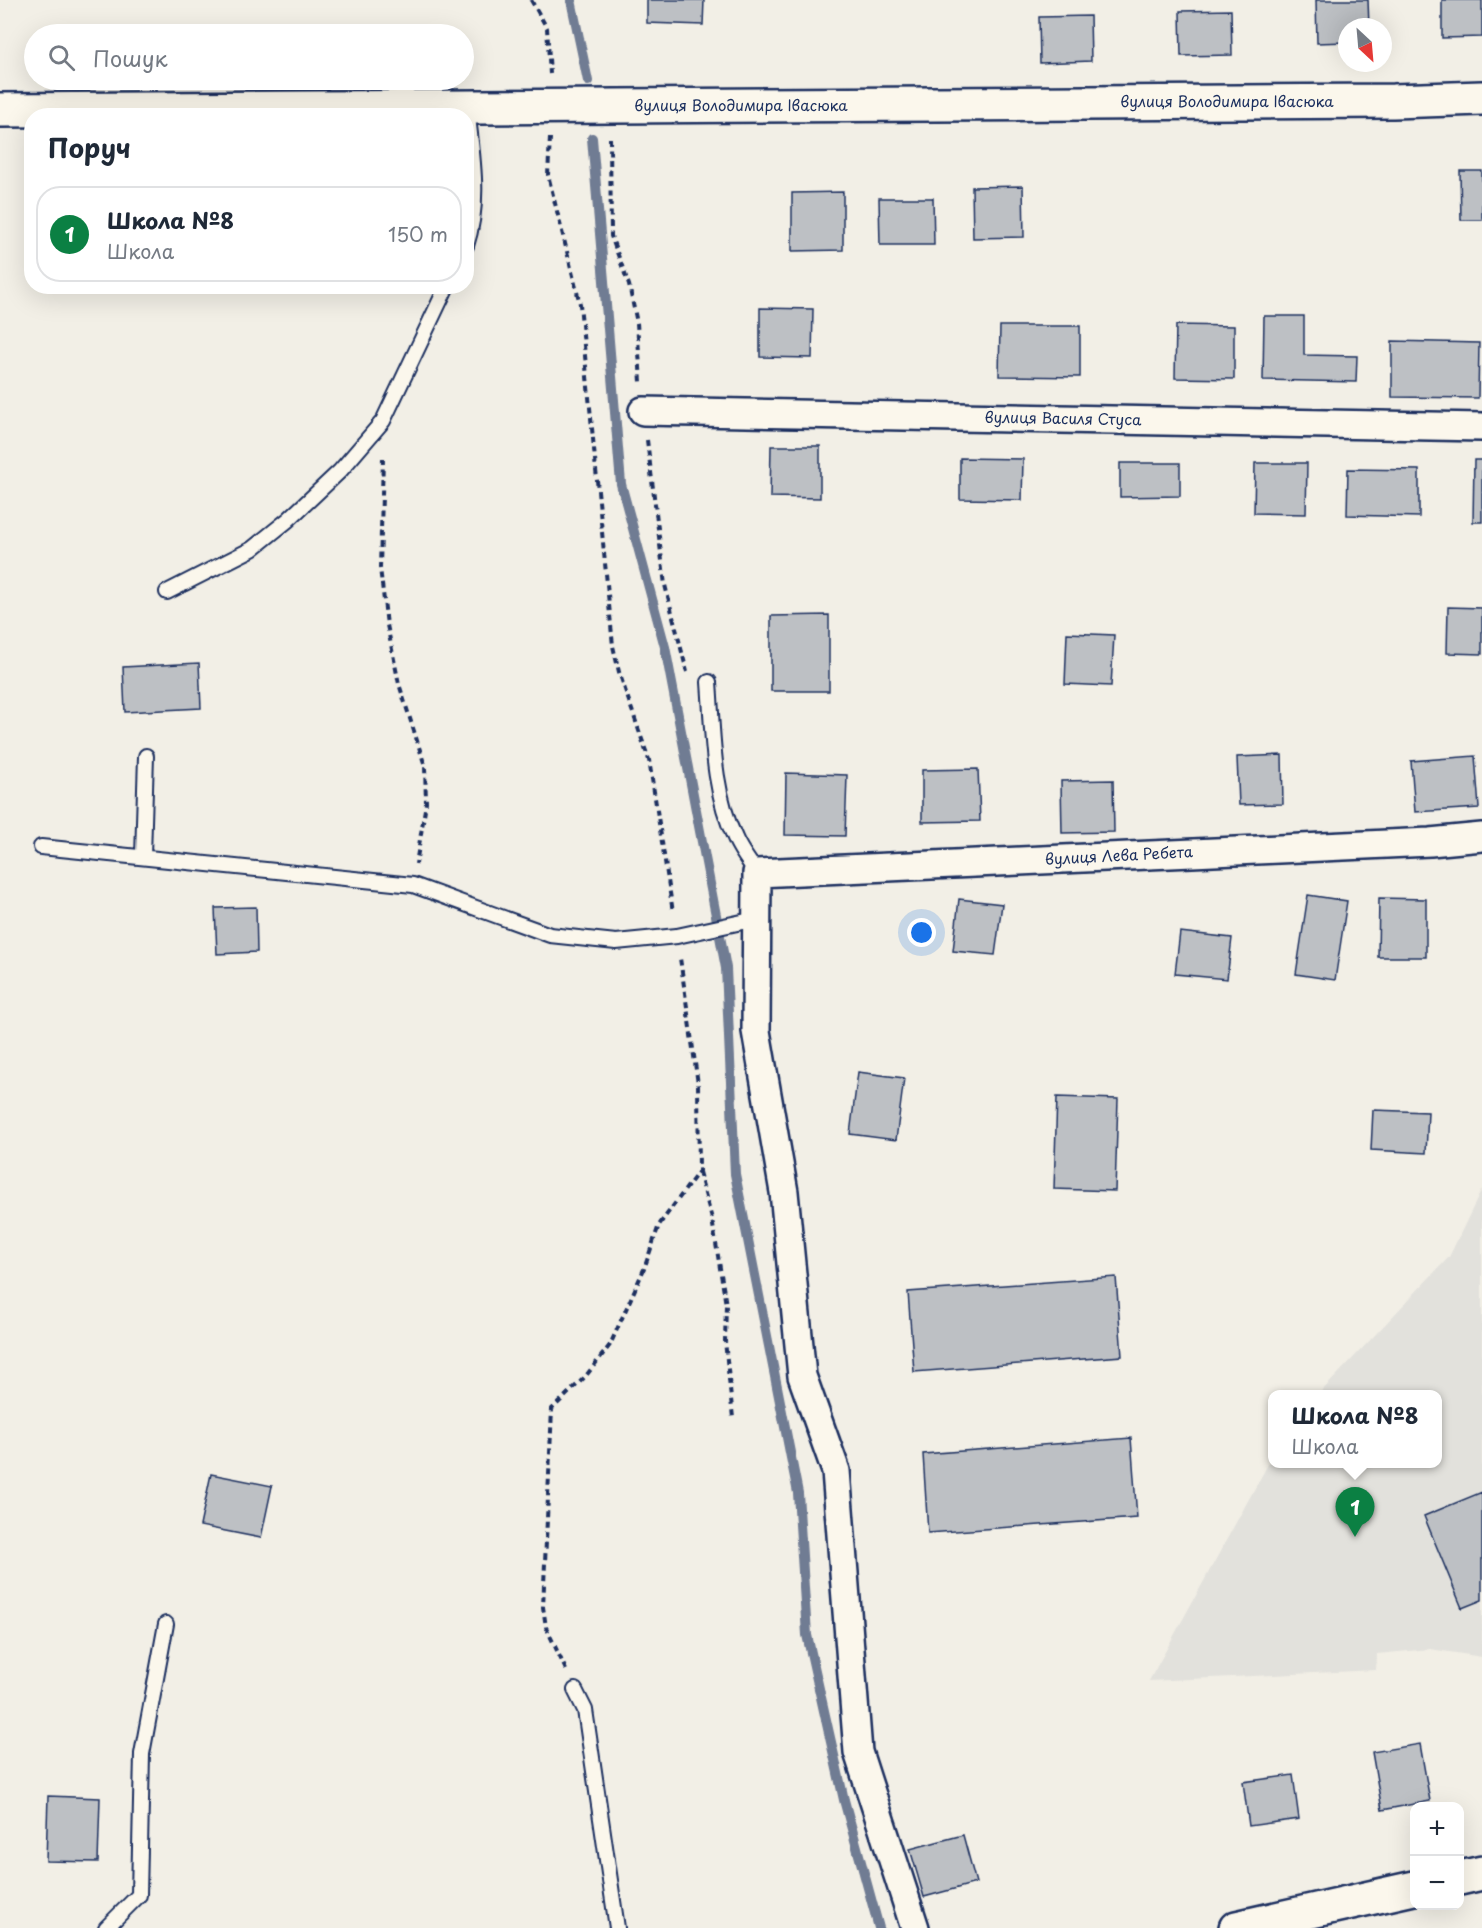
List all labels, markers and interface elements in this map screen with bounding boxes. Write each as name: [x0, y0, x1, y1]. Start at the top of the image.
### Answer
north arrow: [1338, 18, 1392, 72]
search box: [24, 24, 474, 90]
icon: search: [45, 41, 78, 74]
text: Пошук: [93, 41, 168, 74]
street label: вулиця Володимира Івасюка: [1120, 89, 1334, 112]
street label: вулиця Володимира Івасюка: [634, 93, 848, 116]
text: Поруч: [48, 128, 131, 167]
text: Школа №8: [107, 203, 234, 236]
text: 1: [65, 219, 74, 249]
text: 150 m: [388, 219, 448, 249]
text: Школа: [107, 236, 174, 266]
street label: вулиця Василя Стуса: [984, 405, 1142, 430]
street label: вулиця Лева Ребета: [1044, 839, 1194, 870]
your location: [907, 918, 936, 947]
popup: [1268, 1390, 1442, 1468]
text: Школа №8: [1291, 1398, 1419, 1431]
text: Школа: [1291, 1431, 1359, 1461]
pin: 1: [1336, 1488, 1374, 1537]
map controls: [1410, 1802, 1464, 1910]
button: +: [1410, 1802, 1464, 1856]
button: −: [1410, 1856, 1464, 1910]

